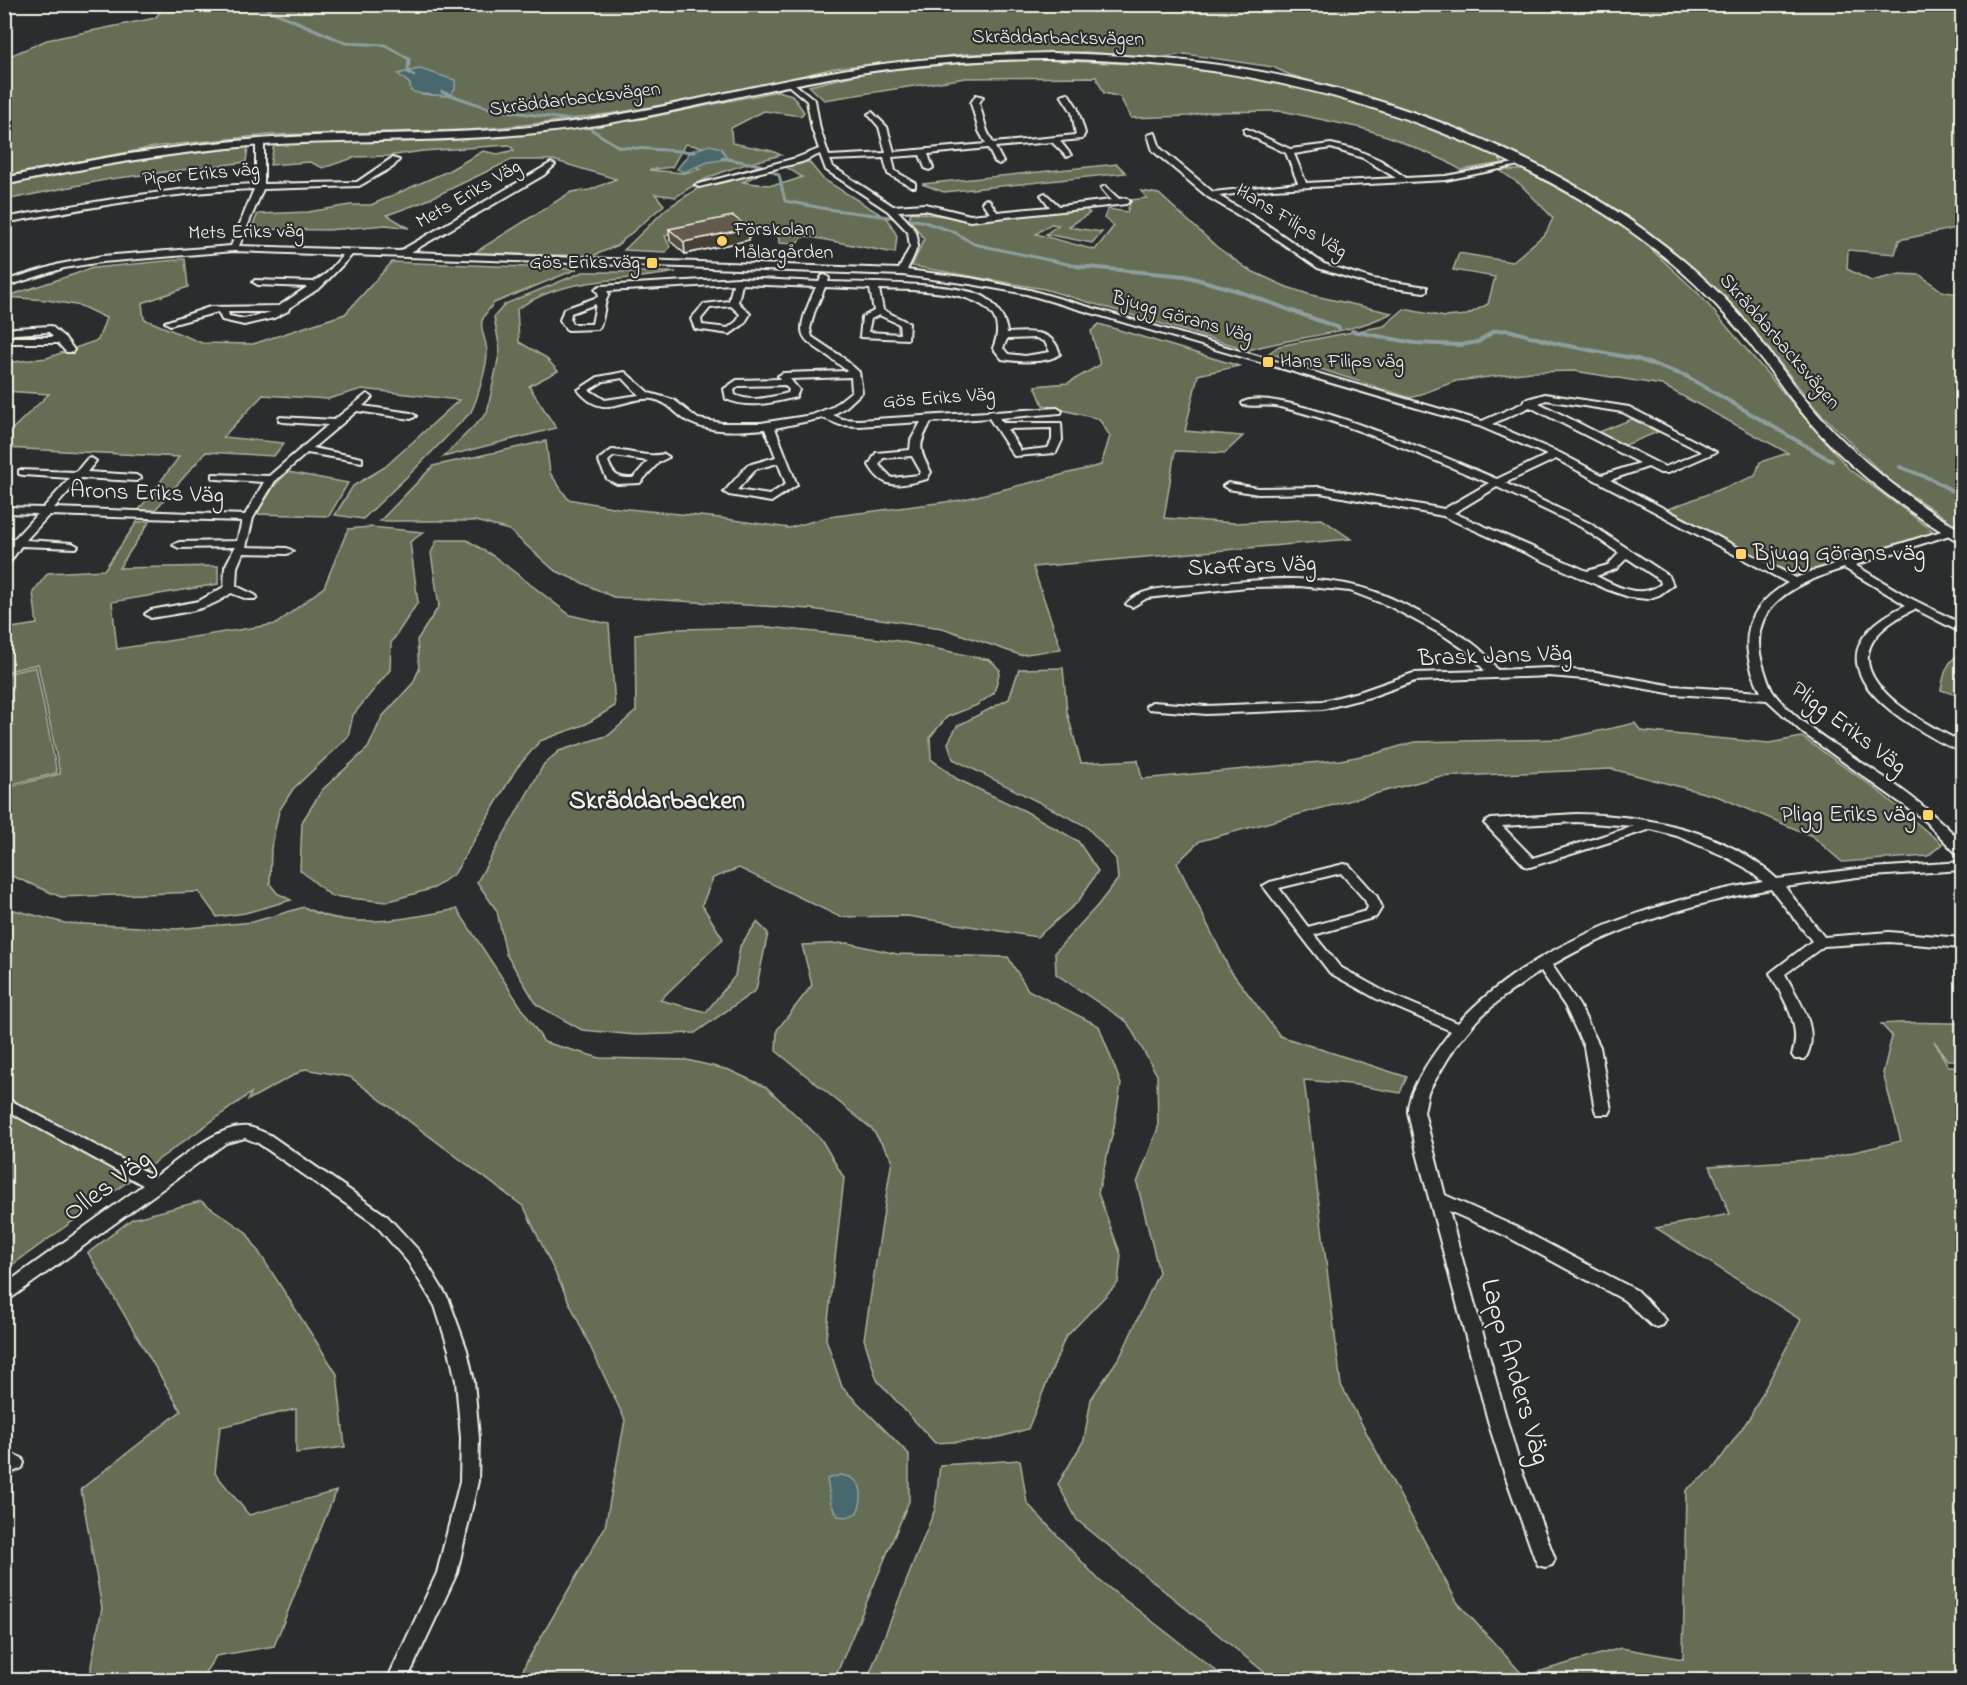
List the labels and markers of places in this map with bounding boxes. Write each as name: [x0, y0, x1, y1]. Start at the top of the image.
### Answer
place label: Förskolan Målargården: [733, 216, 833, 269]
marker: Förskolan Målargården: [715, 234, 729, 248]
place label: Gös Eriks väg: [529, 249, 640, 279]
marker: Gös Eriks väg: [645, 256, 659, 270]
place label: Hans Filips väg: [1280, 348, 1404, 378]
marker: Hans Filips väg: [1261, 355, 1275, 369]
place label: Bjugg Görans väg: [1752, 537, 1925, 572]
marker: Bjugg Görans väg: [1734, 547, 1748, 561]
place label: Pligg Eriks väg: [1780, 798, 1916, 833]
marker: Pligg Eriks väg: [1921, 808, 1935, 822]

